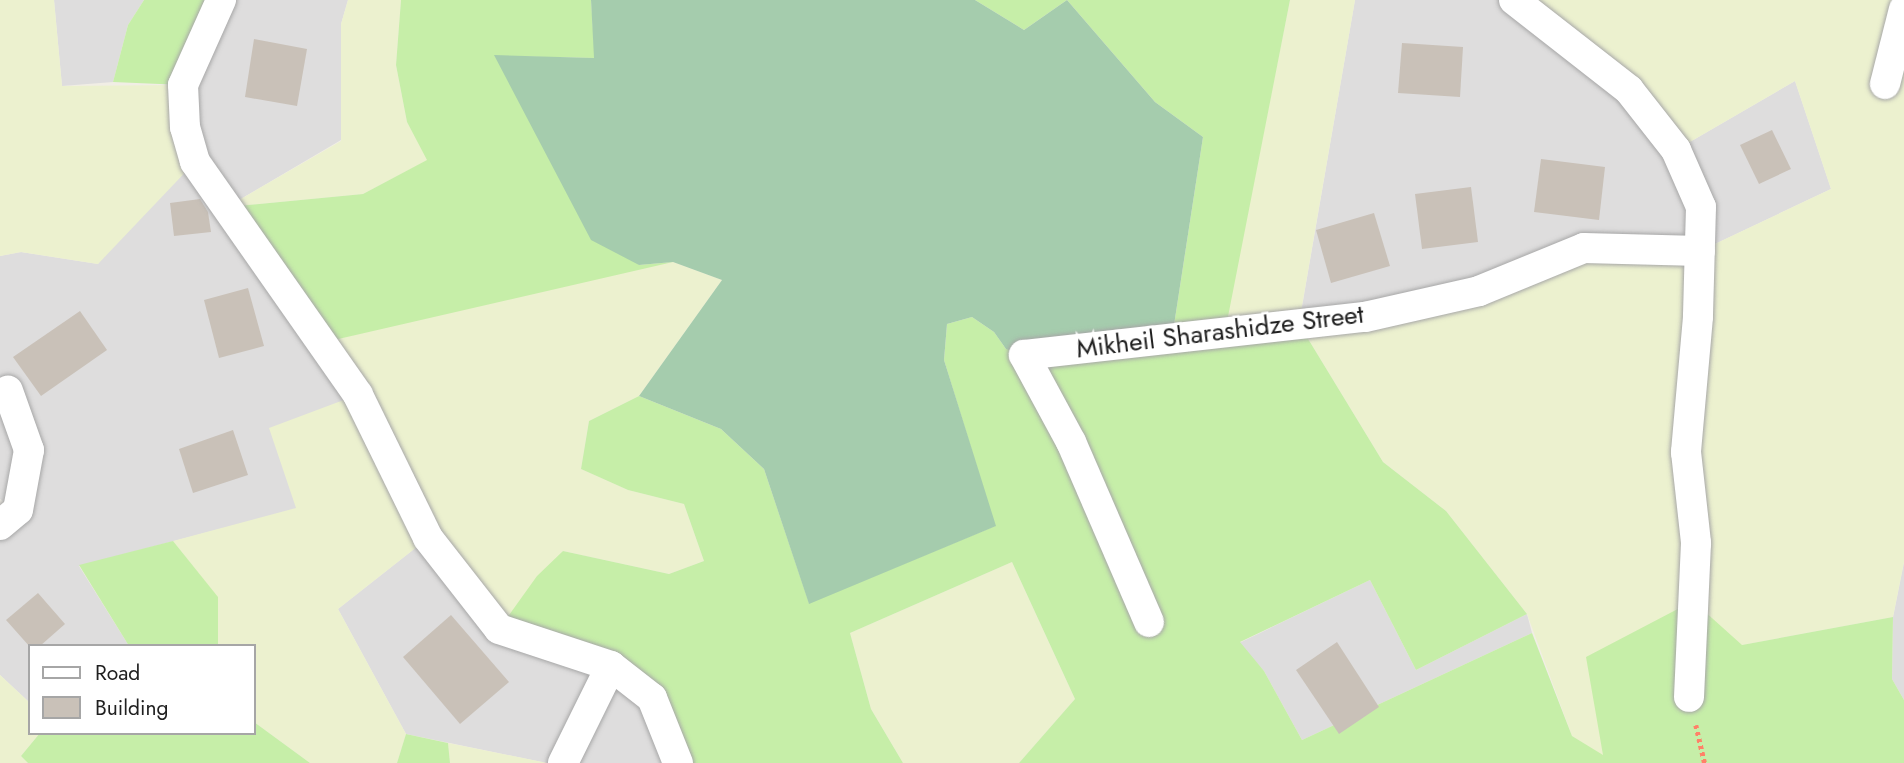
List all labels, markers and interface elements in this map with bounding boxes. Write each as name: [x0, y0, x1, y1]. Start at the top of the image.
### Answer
street label: Mikheil Sharashidze Street: [1075, 299, 1365, 365]
legend: [28, 644, 256, 735]
text: Road: [95, 658, 140, 688]
text: Building: [95, 693, 168, 723]

